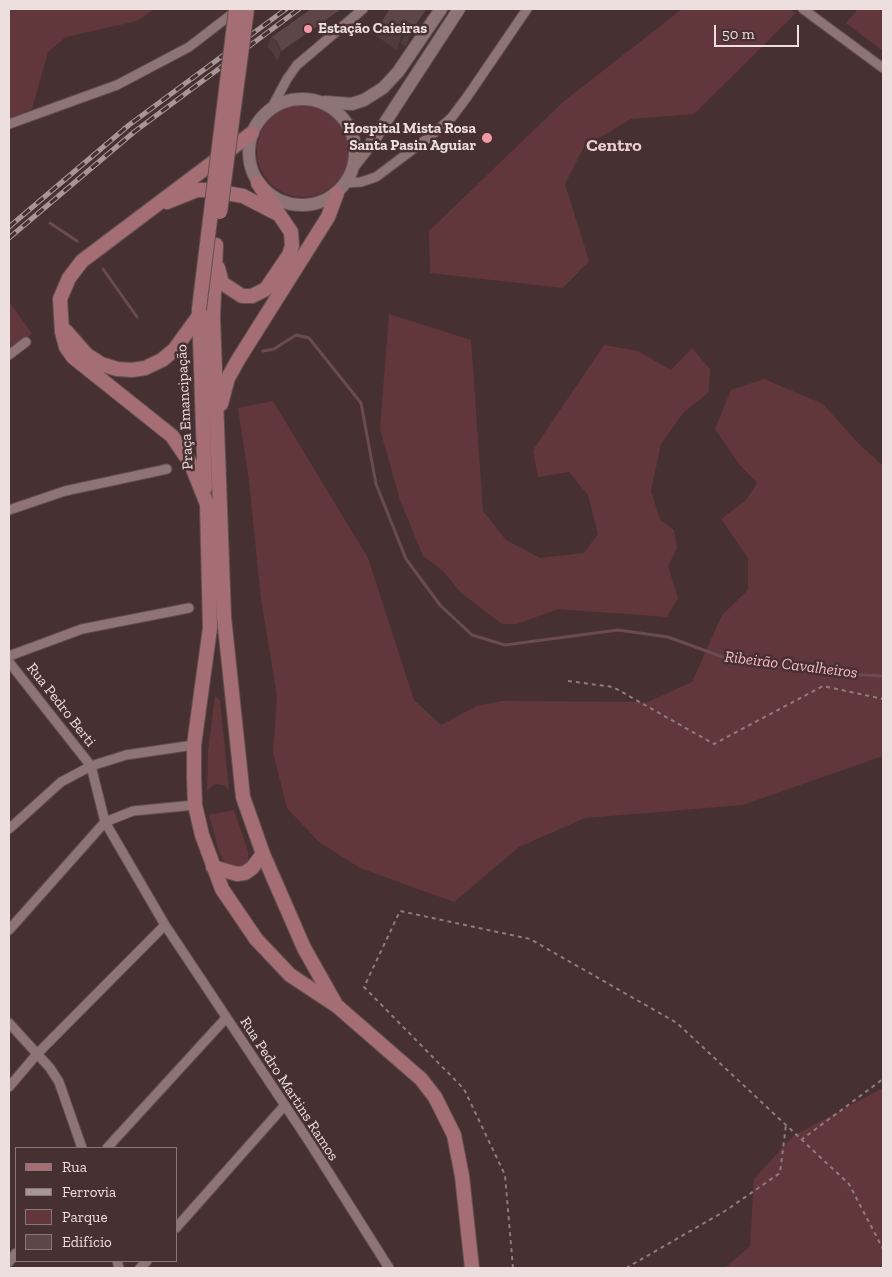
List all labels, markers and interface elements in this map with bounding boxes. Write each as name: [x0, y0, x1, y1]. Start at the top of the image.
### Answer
scale bar: [717, 15, 802, 47]
place label: Estação Caieiras: [318, 20, 427, 38]
marker: Estação Caieiras: [302, 23, 314, 35]
text: 50 m: [722, 25, 755, 43]
place label: Hospital Mista Rosa Santa Pasin Aguiar: [344, 120, 476, 155]
marker: Hospital Mista Rosa Santa Pasin Aguiar: [480, 131, 494, 145]
district label: Centro: [586, 135, 642, 157]
street label: Praça Emancipação: [173, 344, 197, 470]
water label: Ribeirão Cavalheiros: [723, 647, 859, 683]
street label: Rua Pedro Berti: [23, 659, 99, 751]
street label: Rua Pedro Martins Ramos: [236, 1014, 342, 1164]
legend: [15, 1147, 178, 1262]
text: Rua: [62, 1158, 87, 1176]
text: Ferrovia: [62, 1183, 116, 1201]
text: Parque: [62, 1208, 108, 1226]
text: Edifício: [62, 1233, 112, 1251]

